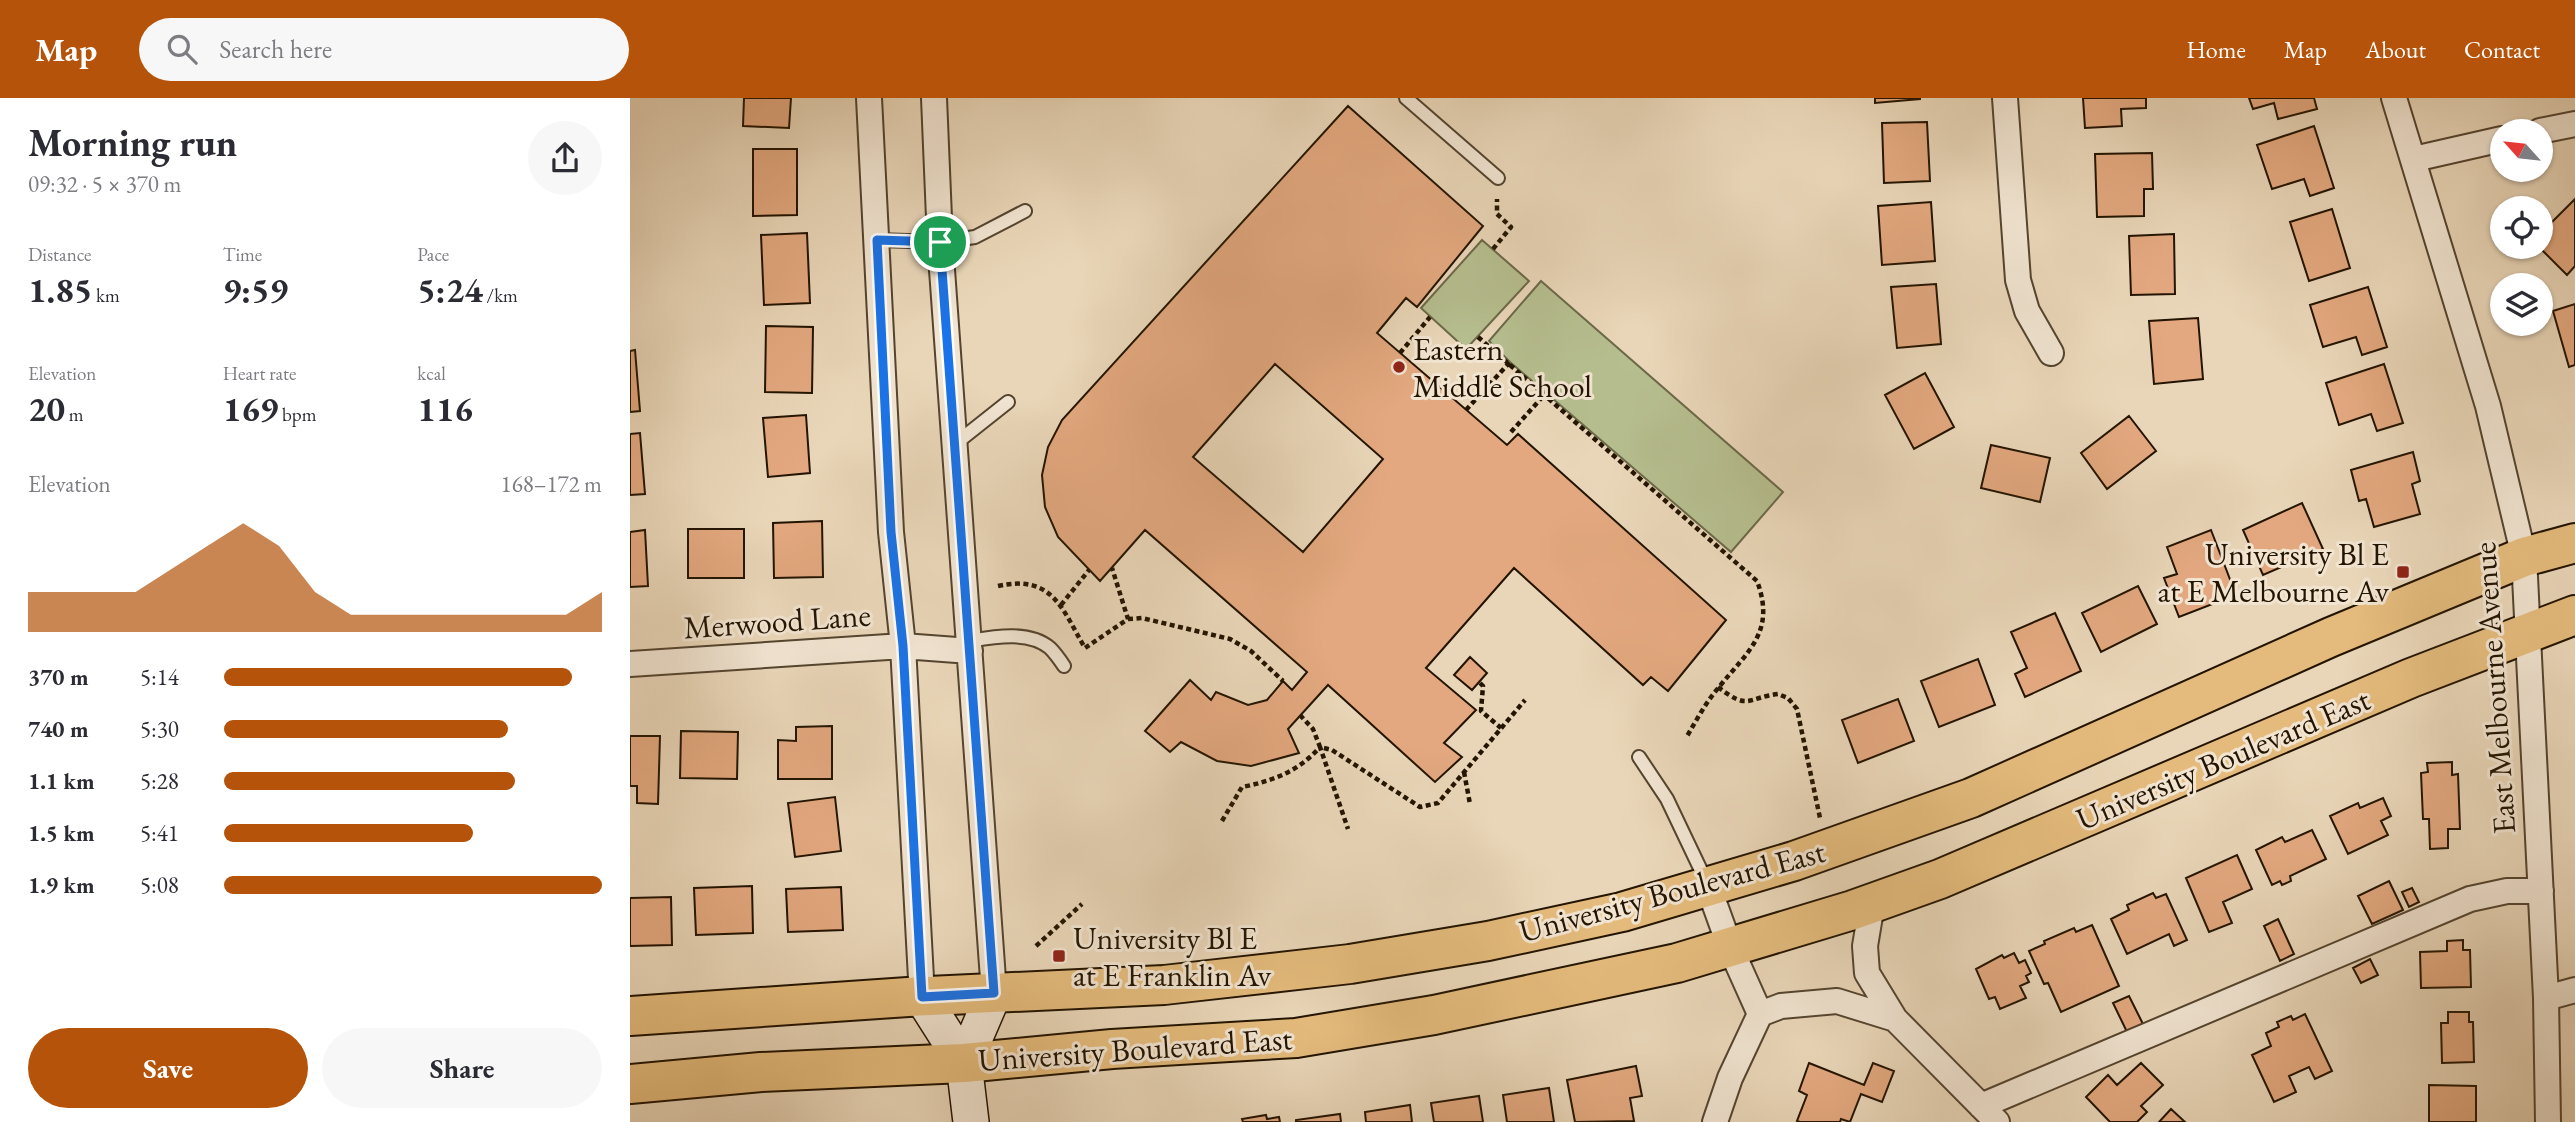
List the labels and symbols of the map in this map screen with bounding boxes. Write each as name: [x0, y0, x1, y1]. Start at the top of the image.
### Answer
north arrow: [2490, 119, 2553, 182]
pin: [910, 212, 970, 272]
place label: Eastern Middle School: [1413, 328, 1592, 407]
marker: Eastern Middle School: [1391, 359, 1407, 375]
place label: University Bl E at E Melbourne Av: [2157, 533, 2390, 612]
street label: East Melbourne Avenue: [2463, 541, 2525, 835]
marker: University Bl E at E Melbourne Av: [2395, 564, 2411, 580]
street label: Merwood Lane: [682, 594, 872, 648]
street label: University Boulevard East: [2070, 678, 2376, 840]
street label: University Boulevard East: [1514, 830, 1830, 952]
place label: University Bl E at E Franklin Av: [1073, 917, 1272, 996]
marker: University Bl E at E Franklin Av: [1051, 948, 1067, 964]
street label: University Boulevard East: [976, 1017, 1294, 1081]

